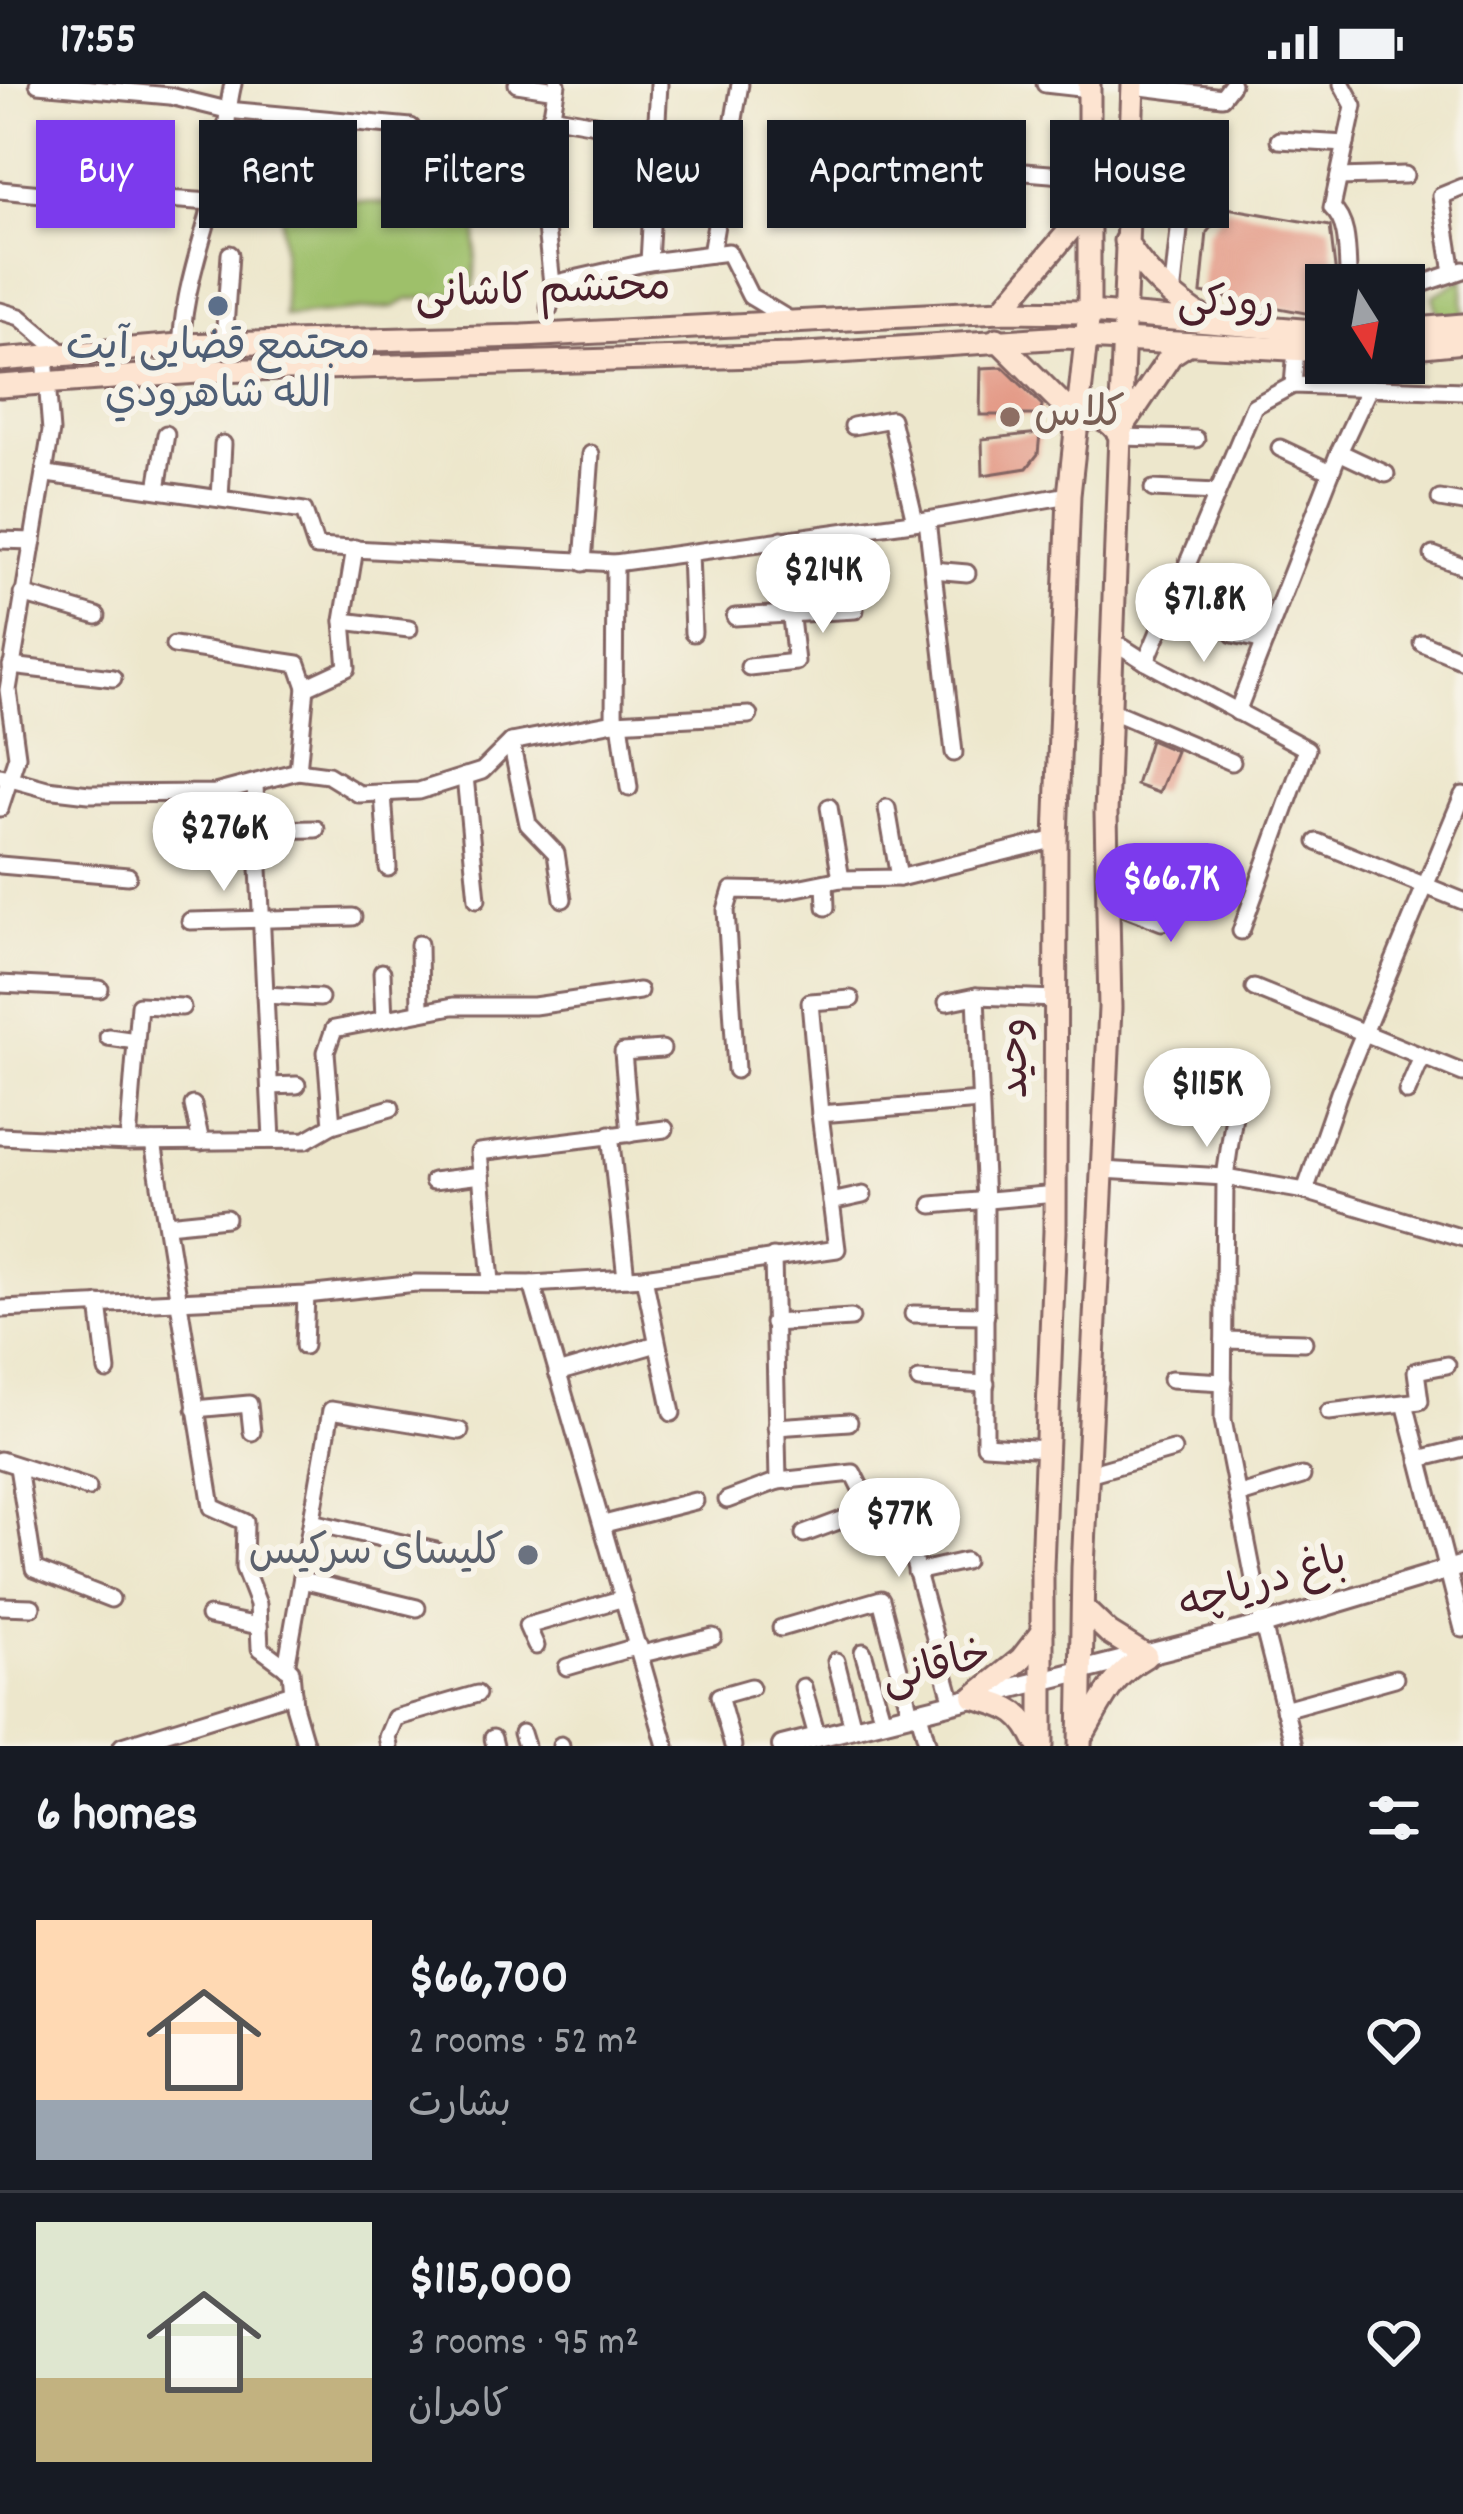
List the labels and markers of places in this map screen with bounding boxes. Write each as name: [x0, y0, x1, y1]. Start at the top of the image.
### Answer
marker: مجتمع قضایی آیت الله شاهرودي: [205, 293, 231, 319]
place label: مجتمع قضایی آیت الله شاهرودي: [66, 320, 370, 428]
place label: کلاس: [1034, 387, 1125, 447]
marker: کلاس: [997, 404, 1023, 430]
pin: $214K: [739, 534, 907, 636]
pin: $71.8K: [1106, 563, 1302, 665]
pin: $276K: [140, 792, 308, 894]
pin: $66.7K: [1073, 843, 1269, 945]
pin: $115K: [1123, 1048, 1291, 1150]
pin: $77K: [828, 1478, 970, 1580]
place label: کلیسای سرکیس: [248, 1525, 504, 1585]
marker: کلیسای سرکیس: [515, 1542, 541, 1568]

